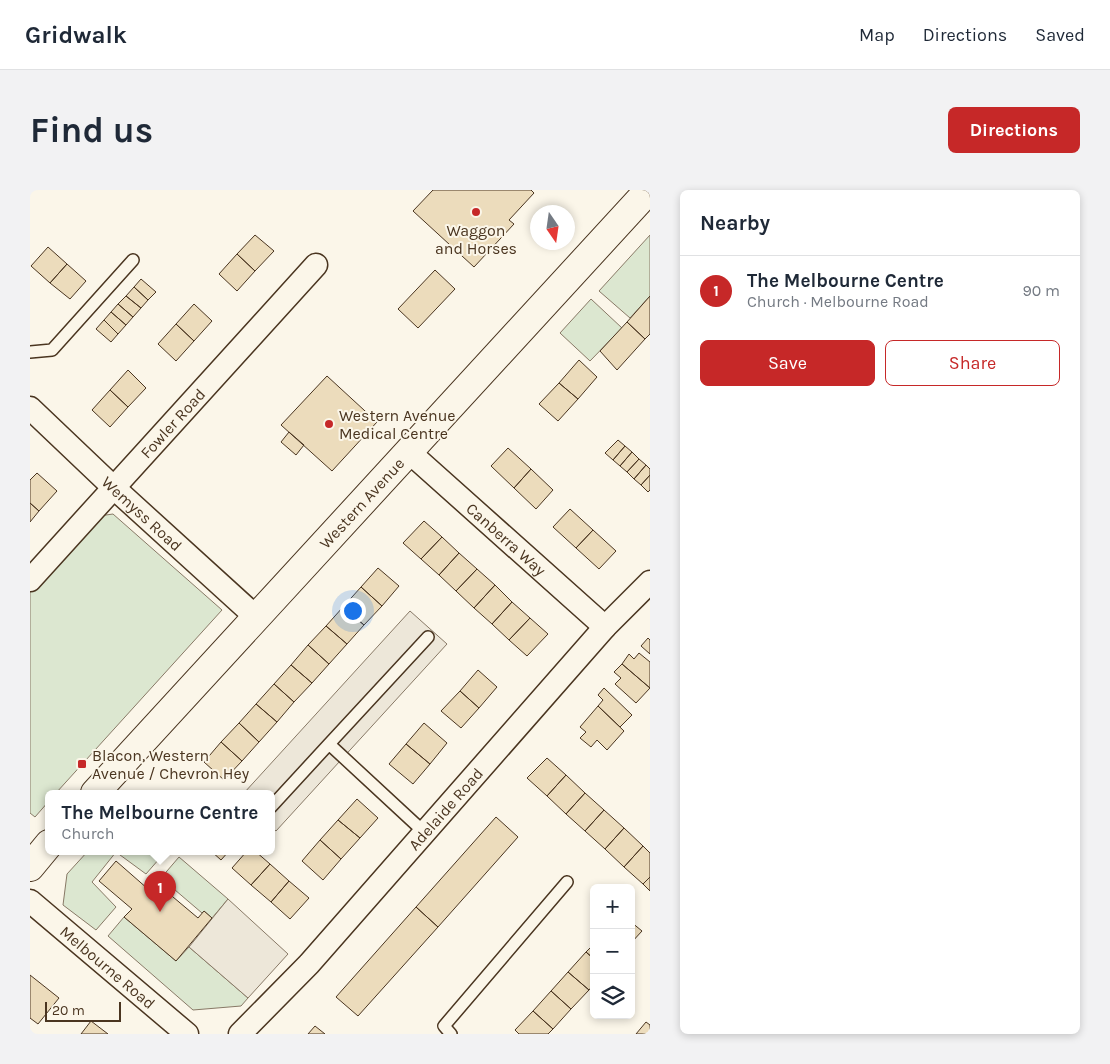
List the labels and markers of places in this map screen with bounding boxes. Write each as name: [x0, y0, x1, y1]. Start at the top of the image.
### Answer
marker: Waggon and Horses: [470, 206, 482, 218]
place label: Waggon and Horses: [435, 221, 517, 258]
place label: Western Avenue Medical Centre: [339, 406, 456, 443]
marker: Western Avenue Medical Centre: [323, 418, 335, 430]
place label: Blacon, Western Avenue / Chevron Hey: [92, 746, 250, 783]
marker: Blacon, Western Avenue / Chevron Hey: [76, 758, 88, 770]
pin: 1: [144, 871, 176, 912]

